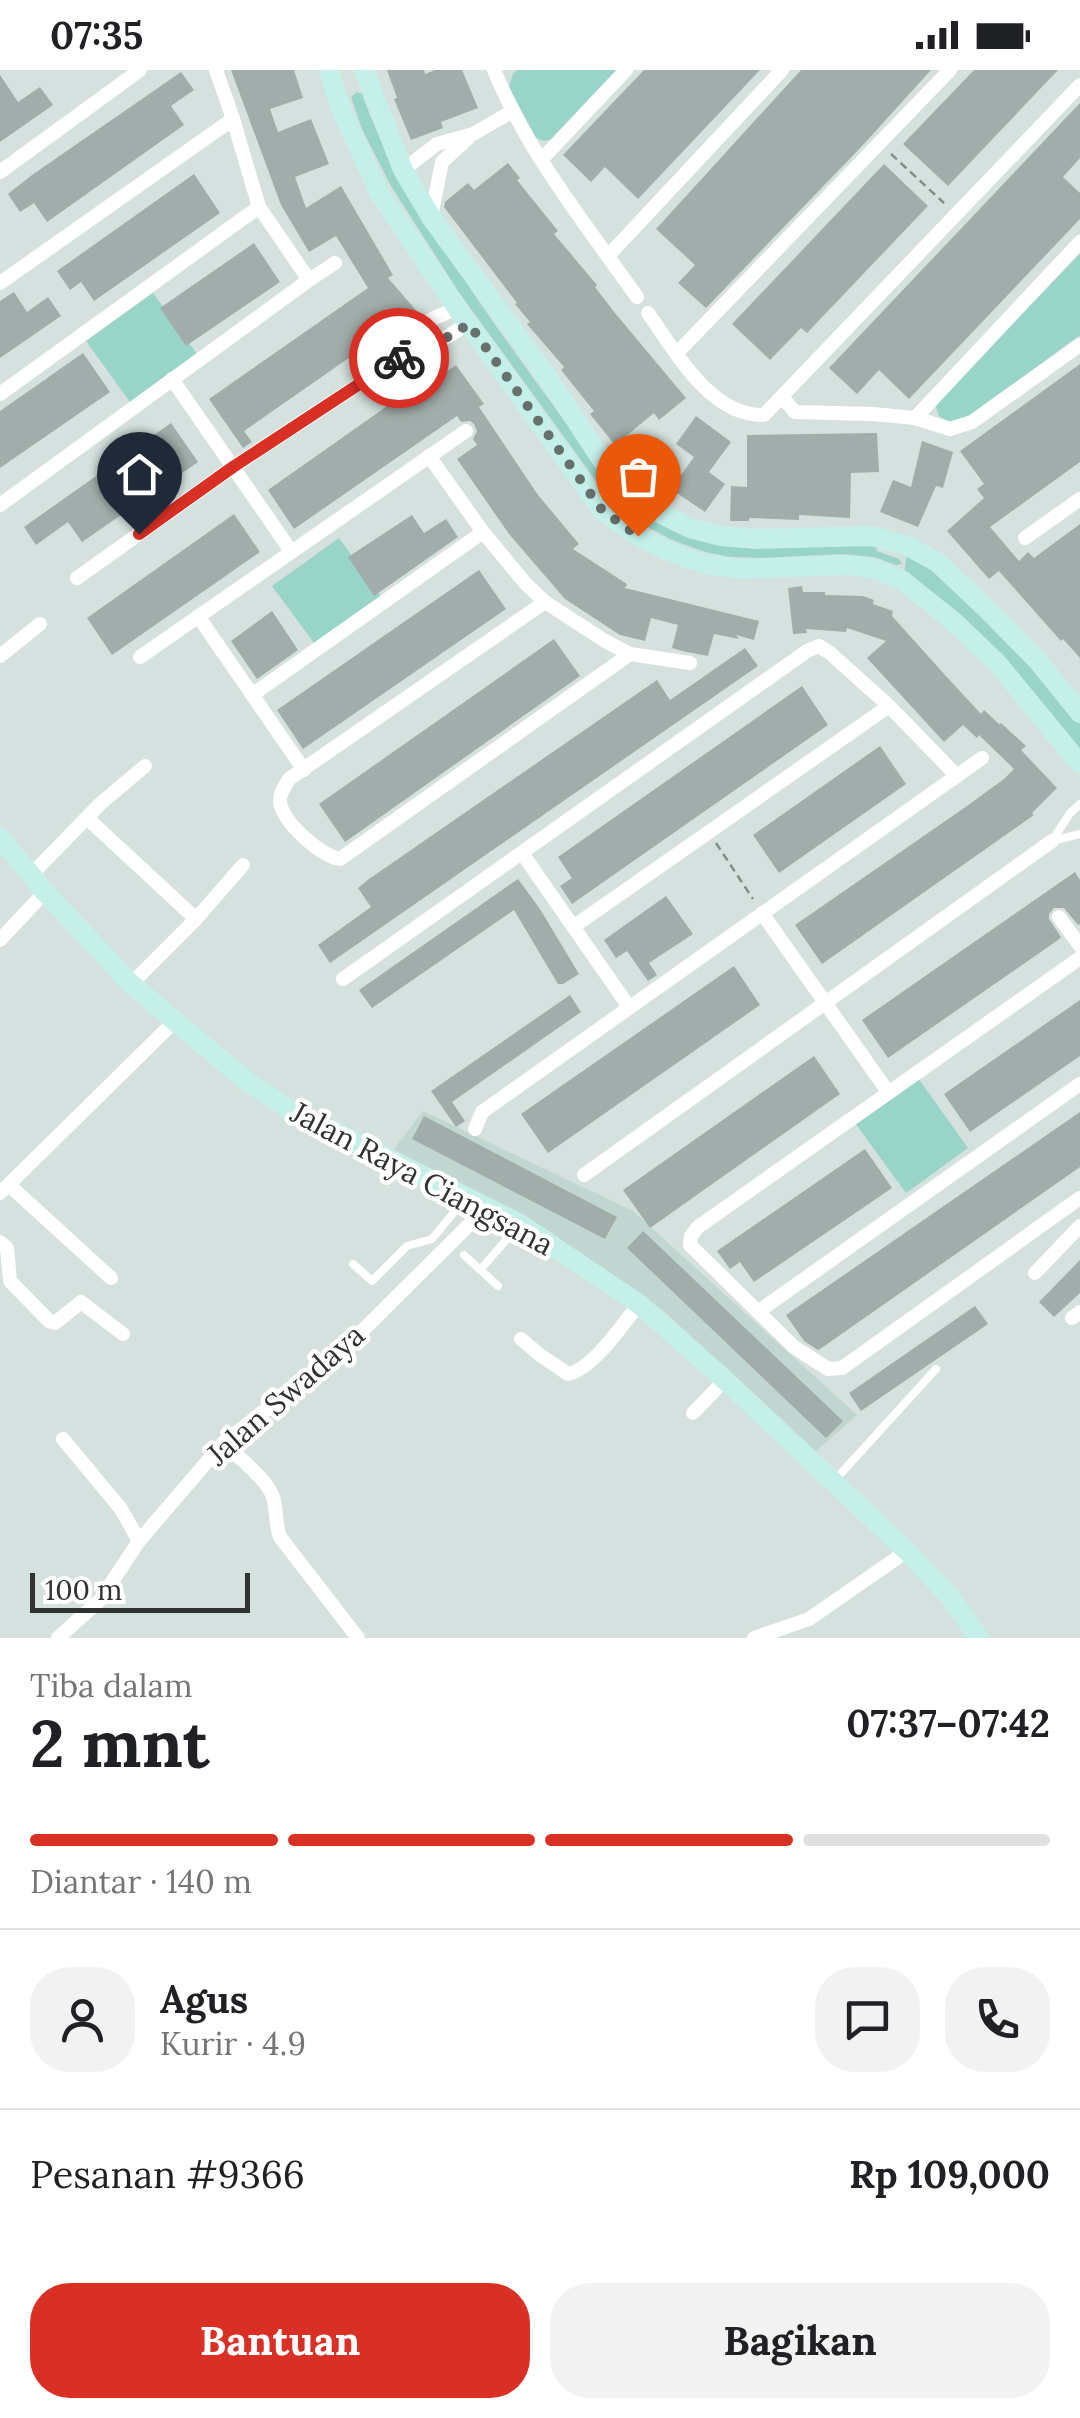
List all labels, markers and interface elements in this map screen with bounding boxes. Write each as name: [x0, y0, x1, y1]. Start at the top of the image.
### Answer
text: 07:35: [50, 11, 143, 59]
courier: [349, 308, 449, 408]
icon: bike: [372, 331, 427, 386]
pin: [97, 432, 182, 535]
pin: [596, 434, 681, 537]
icon: home: [112, 447, 167, 502]
icon: bag: [611, 449, 666, 504]
street label: Jalan Raya Ciangsana: [283, 1092, 560, 1264]
street label: Jalan Swadaya: [198, 1315, 373, 1474]
scale bar: [30, 1568, 250, 1612]
text: 100 m: [45, 1572, 122, 1608]
text: Tiba dalam: [30, 1665, 193, 1706]
text: 07:37–07:42: [846, 1699, 1050, 1747]
text: 2 mnt: [30, 1702, 209, 1785]
text: Diantar · 140 m: [30, 1861, 252, 1902]
button: person: [30, 1967, 135, 2072]
button: chat: [815, 1967, 920, 2072]
button: phone: [945, 1967, 1050, 2072]
text: Agus: [160, 1975, 248, 2023]
text: Kurir · 4.9: [160, 2023, 306, 2064]
text: Pesanan #9366: [30, 2150, 305, 2198]
text: Rp 109,000: [849, 2150, 1050, 2198]
button: Bantuan: [30, 2283, 530, 2398]
button: Bagikan: [550, 2283, 1050, 2398]

